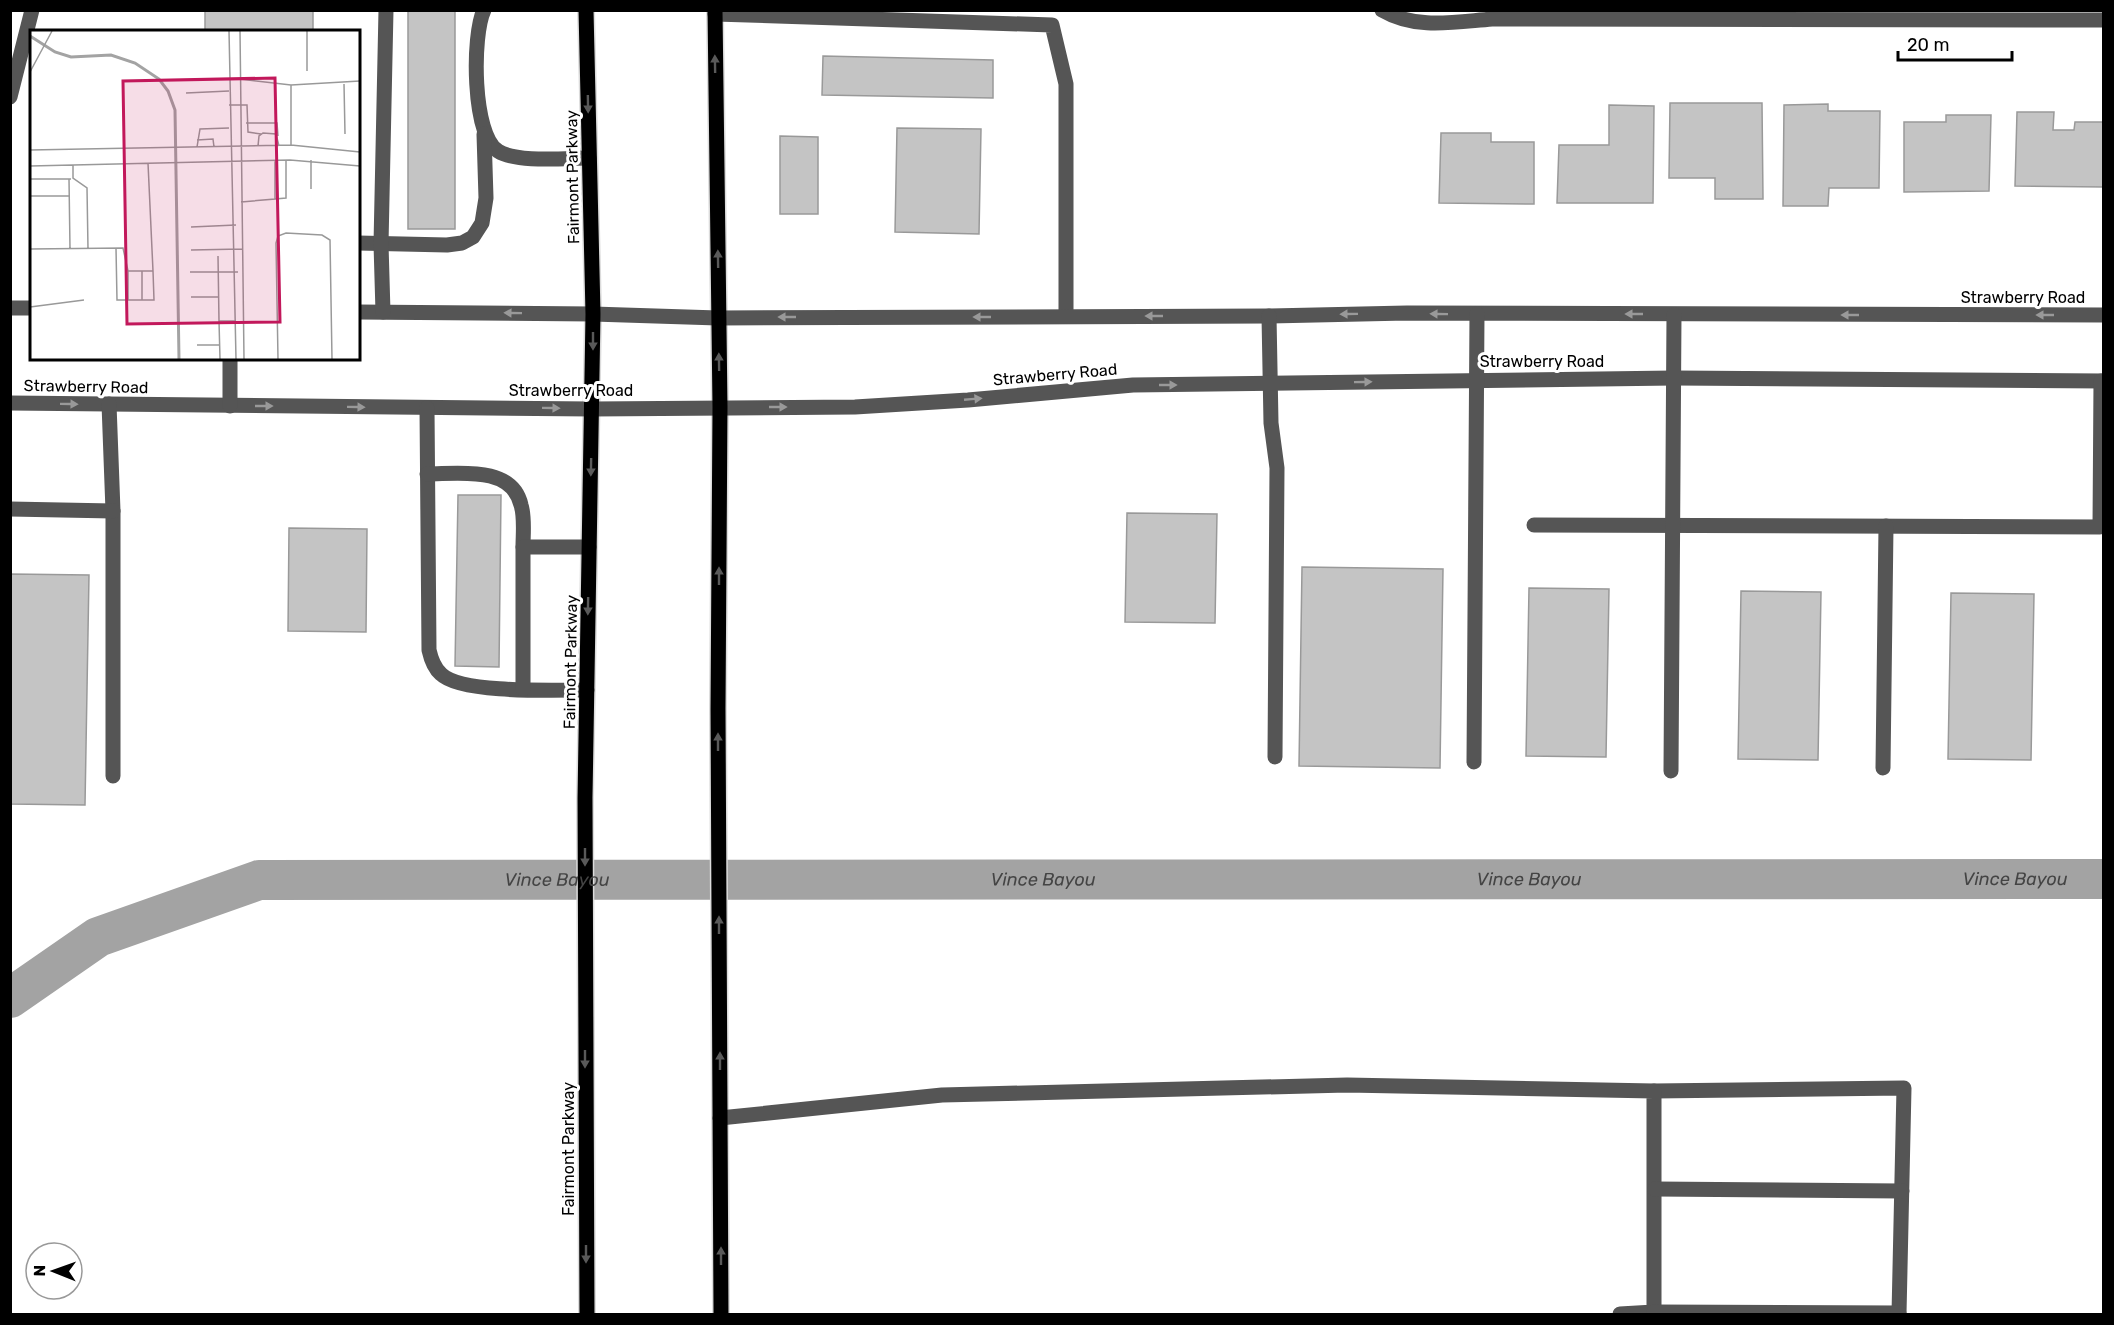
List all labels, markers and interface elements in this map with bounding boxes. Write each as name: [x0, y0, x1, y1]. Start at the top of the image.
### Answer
scale bar: [1898, 24, 2012, 62]
inset map: [30, 30, 360, 360]
text: 20 m: [1907, 34, 1949, 56]
one-way arrow: [710, 55, 720, 74]
one-way arrow: [583, 95, 593, 114]
street label: Fairmont Parkway: [562, 110, 583, 244]
one-way arrow: [713, 250, 722, 269]
street label: Strawberry Road: [1961, 288, 2085, 307]
one-way arrow: [504, 308, 523, 318]
one-way arrow: [1339, 309, 1358, 319]
one-way arrow: [1430, 309, 1449, 318]
one-way arrow: [1625, 309, 1644, 319]
one-way arrow: [1841, 310, 1860, 320]
one-way arrow: [2036, 310, 2055, 320]
one-way arrow: [1144, 311, 1163, 321]
one-way arrow: [777, 312, 796, 322]
one-way arrow: [972, 312, 991, 322]
one-way arrow: [588, 331, 598, 350]
street label: Strawberry Road: [1480, 352, 1604, 371]
one-way arrow: [714, 353, 724, 372]
street label: Strawberry Road: [992, 360, 1118, 389]
street label: Strawberry Road: [23, 376, 148, 397]
one-way arrow: [1353, 378, 1372, 387]
one-way arrow: [1158, 380, 1177, 390]
street label: Strawberry Road: [509, 381, 633, 400]
one-way arrow: [964, 394, 983, 404]
one-way arrow: [59, 399, 78, 409]
one-way arrow: [254, 401, 273, 411]
one-way arrow: [347, 402, 366, 411]
one-way arrow: [769, 402, 788, 412]
one-way arrow: [542, 403, 561, 413]
one-way arrow: [586, 458, 596, 477]
one-way arrow: [714, 567, 724, 586]
street label: Fairmont Parkway: [560, 595, 581, 729]
one-way arrow: [584, 596, 593, 615]
one-way arrow: [713, 733, 723, 752]
one-way arrow: [580, 847, 590, 866]
water label: Vince Bayou: [1477, 868, 1582, 890]
water label: Vince Bayou: [1963, 868, 2068, 890]
water label: Vince Bayou: [505, 869, 610, 891]
water label: Vince Bayou: [991, 869, 1096, 891]
one-way arrow: [714, 916, 724, 935]
one-way arrow: [581, 1050, 590, 1069]
one-way arrow: [715, 1052, 725, 1071]
street label: Fairmont Parkway: [559, 1082, 578, 1216]
north arrow: [24, 1241, 84, 1301]
one-way arrow: [582, 1245, 591, 1264]
one-way arrow: [716, 1247, 726, 1266]
text: N: [30, 1265, 49, 1277]

